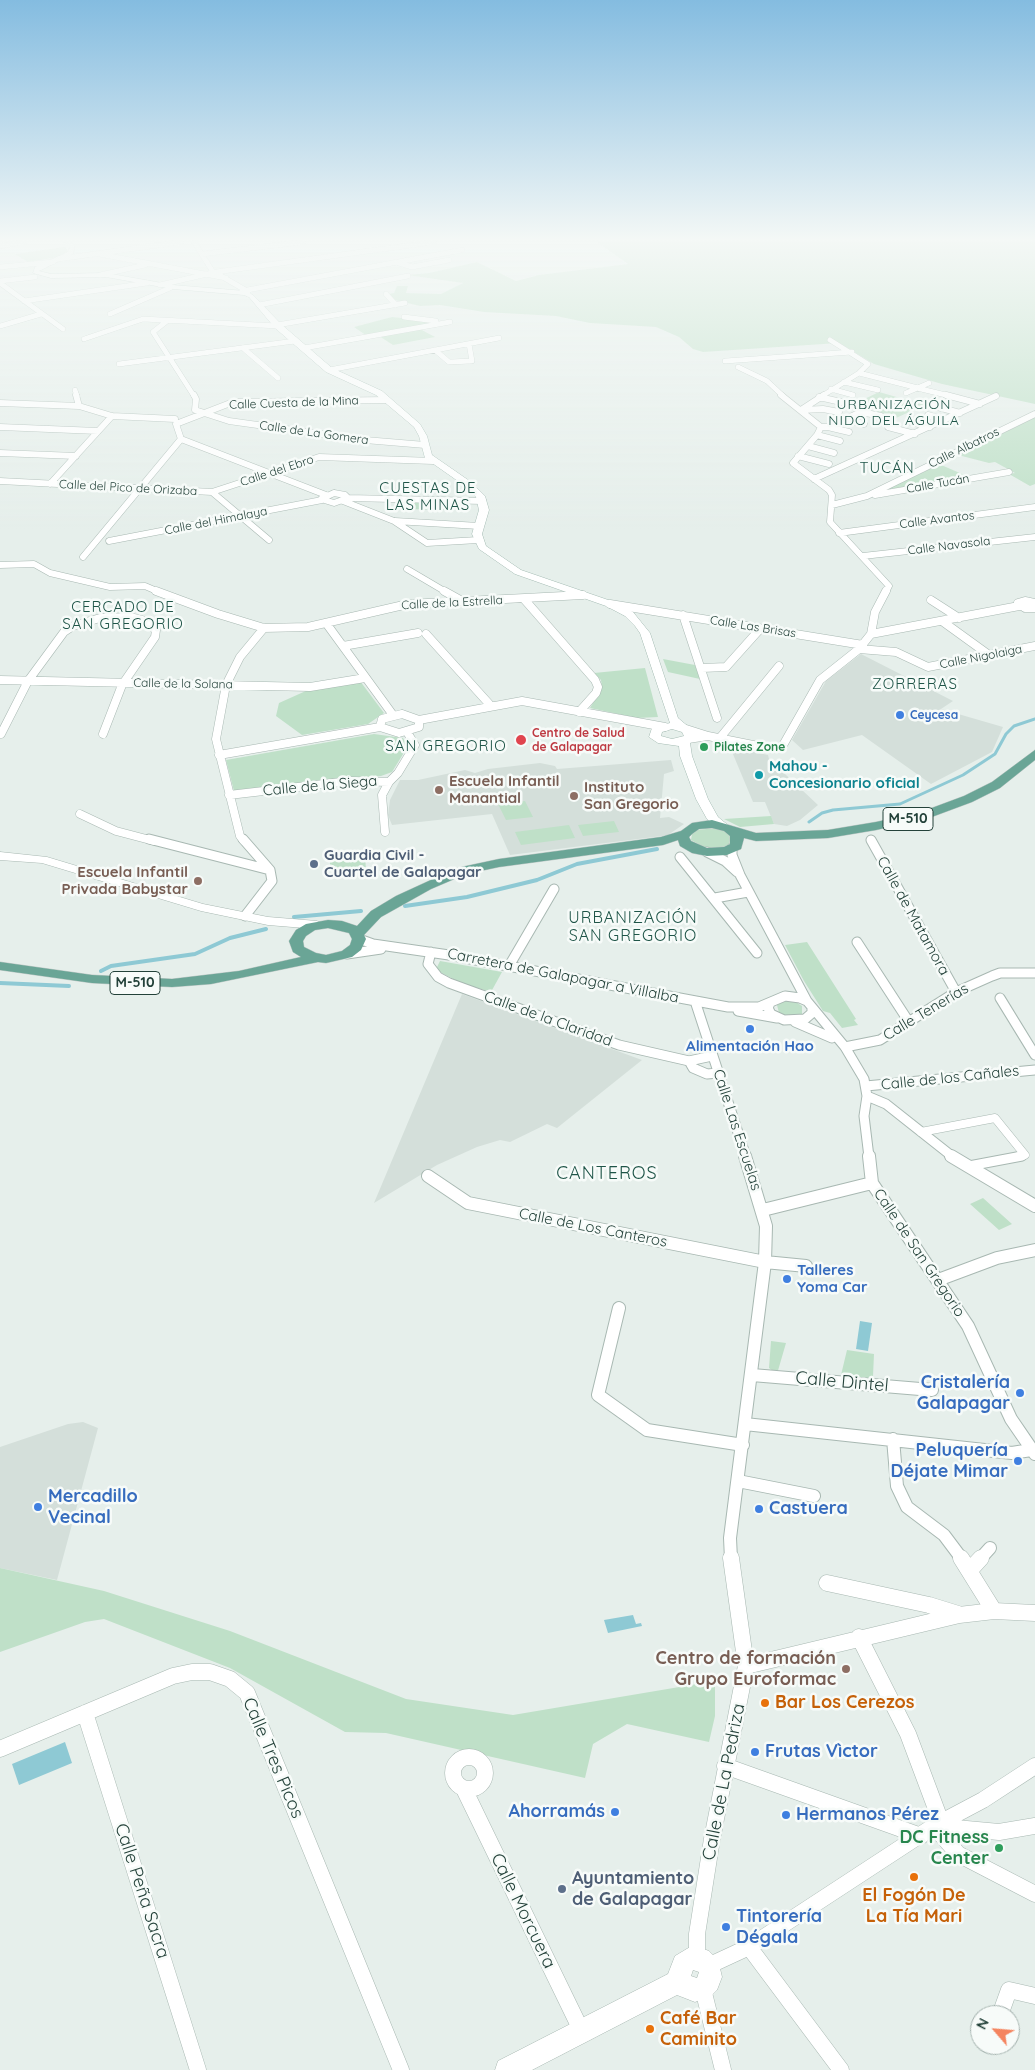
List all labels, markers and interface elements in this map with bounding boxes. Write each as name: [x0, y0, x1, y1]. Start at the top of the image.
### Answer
street label: Calle Cuesta de la Mina: [229, 394, 359, 412]
district label: URBANIZACIÓN NIDO DEL ÁGUILA: [826, 397, 962, 430]
street label: Calle de La Gomera: [259, 418, 369, 448]
street label: Calle Albatros: [926, 425, 1002, 471]
street label: Calle del Ebro: [238, 452, 316, 490]
district label: TUCÁN: [859, 459, 915, 477]
street label: Calle Tucán: [905, 471, 971, 497]
street label: Calle del Pico de Orizaba: [59, 477, 197, 499]
district label: CUESTAS DE LAS MINAS: [378, 479, 478, 514]
street label: Calle del Himalaya: [163, 504, 269, 538]
street label: Calle Avantos: [899, 508, 975, 532]
street label: Calle Navasola: [907, 534, 991, 558]
street label: Calle de la Estrella: [401, 593, 503, 613]
district label: CERCADO DE SAN GREGORIO: [61, 598, 185, 633]
street label: Calle Las Brisas: [709, 613, 797, 641]
street label: Calle Nigolaiga: [939, 642, 1023, 672]
district label: ZORRERAS: [871, 675, 959, 693]
street label: Calle de la Solana: [133, 676, 233, 692]
place label: Ceycesa: [910, 708, 958, 722]
marker: Ceycesa: [894, 709, 906, 721]
place label: Centro de Salud de Galapagar: [532, 726, 625, 754]
marker: Centro de Salud de Galapagar: [514, 733, 528, 747]
district label: SAN GREGORIO: [384, 737, 508, 755]
place label: Pilates Zone: [714, 740, 785, 754]
marker: Pilates Zone: [698, 741, 710, 753]
place label: Mahou - Concesionario oficial: [769, 757, 920, 792]
marker: Mahou - Concesionario oficial: [753, 769, 765, 781]
street label: Calle de la Siega: [262, 772, 378, 800]
place label: Escuela Infantil Manantial: [449, 772, 560, 807]
place label: Instituto San Gregorio: [584, 778, 679, 813]
marker: Escuela Infantil Manantial: [433, 784, 445, 796]
marker: Instituto San Gregorio: [568, 790, 580, 802]
road number: M-510: [883, 808, 933, 831]
place label: Guardia Civil - Cuartel de Galapagar: [324, 846, 482, 881]
street label: Calle de Matamora: [873, 853, 953, 979]
marker: Guardia Civil - Cuartel de Galapagar: [308, 858, 320, 870]
place label: Escuela Infantil Privada Babystar: [61, 863, 188, 898]
marker: Escuela Infantil Privada Babystar: [192, 875, 204, 887]
district label: URBANIZACIÓN SAN GREGORIO: [567, 908, 699, 946]
street label: Carretera de Galapagar a Villalba: [446, 945, 680, 1007]
road number: M-510: [110, 971, 160, 994]
street label: Calle Tenerías: [880, 980, 972, 1044]
street label: Calle de la Claridad: [481, 987, 615, 1051]
marker: Alimentación Hao: [744, 1023, 756, 1035]
place label: Alimentación Hao: [686, 1037, 814, 1055]
street label: Calle de los Cañales: [880, 1062, 1020, 1094]
street label: Calle Las Escuelas: [709, 1067, 765, 1193]
district label: CANTEROS: [555, 1163, 659, 1185]
street label: Calle de San Gregorio: [869, 1186, 969, 1320]
street label: Calle de Los Canteros: [517, 1205, 669, 1251]
place label: Talleres Yoma Car: [797, 1261, 867, 1296]
marker: Talleres Yoma Car: [781, 1273, 793, 1285]
street label: Calle Dintel: [795, 1367, 889, 1397]
place label: Cristalería Galapagar: [917, 1372, 1010, 1415]
marker: Cristalería Galapagar: [1014, 1387, 1026, 1399]
place label: Peluquería Déjate Mimar: [890, 1440, 1008, 1482]
marker: Peluquería Déjate Mimar: [1012, 1455, 1024, 1467]
place label: Mercadillo Vecinal: [48, 1486, 138, 1528]
place label: Castuera: [769, 1498, 848, 1520]
marker: Mercadillo Vecinal: [32, 1501, 44, 1513]
marker: Castuera: [753, 1503, 765, 1515]
place label: Centro de formación Grupo Euroformac: [656, 1648, 836, 1690]
marker: Centro de formación Grupo Euroformac: [840, 1663, 852, 1675]
place label: Bar Los Cerezos: [775, 1692, 914, 1714]
street label: Calle Tres Picos: [238, 1694, 308, 1822]
marker: Bar Los Cerezos: [759, 1697, 771, 1709]
street label: Calle de La Pedriza: [698, 1702, 750, 1862]
place label: Frutas Vìctor: [765, 1741, 878, 1763]
marker: Frutas Vìctor: [749, 1746, 761, 1758]
place label: Ahorramás: [508, 1801, 605, 1823]
place label: Hermanos Pérez: [796, 1804, 939, 1826]
marker: Ahorramás: [609, 1806, 621, 1818]
marker: Hermanos Pérez: [780, 1809, 792, 1821]
street label: Calle Peña Sacra: [110, 1821, 174, 1961]
place label: DC Fitness Center: [899, 1827, 989, 1870]
marker: DC Fitness Center: [993, 1842, 1005, 1854]
street label: Calle Morcuera: [486, 1850, 560, 1972]
place label: Ayuntamiento de Galapagar: [572, 1868, 694, 1910]
marker: El Fogón De La Tía Mari: [908, 1871, 920, 1883]
marker: Ayuntamiento de Galapagar: [556, 1883, 568, 1895]
place label: El Fogón De La Tía Mari: [862, 1885, 966, 1928]
place label: Tintorería Dégala: [736, 1906, 822, 1948]
marker: Tintorería Dégala: [720, 1921, 732, 1933]
north arrow: [970, 2005, 1020, 2055]
place label: Café Bar Caminito: [660, 2008, 737, 2050]
text: N: [972, 2015, 993, 2032]
marker: Café Bar Caminito: [644, 2023, 656, 2035]

